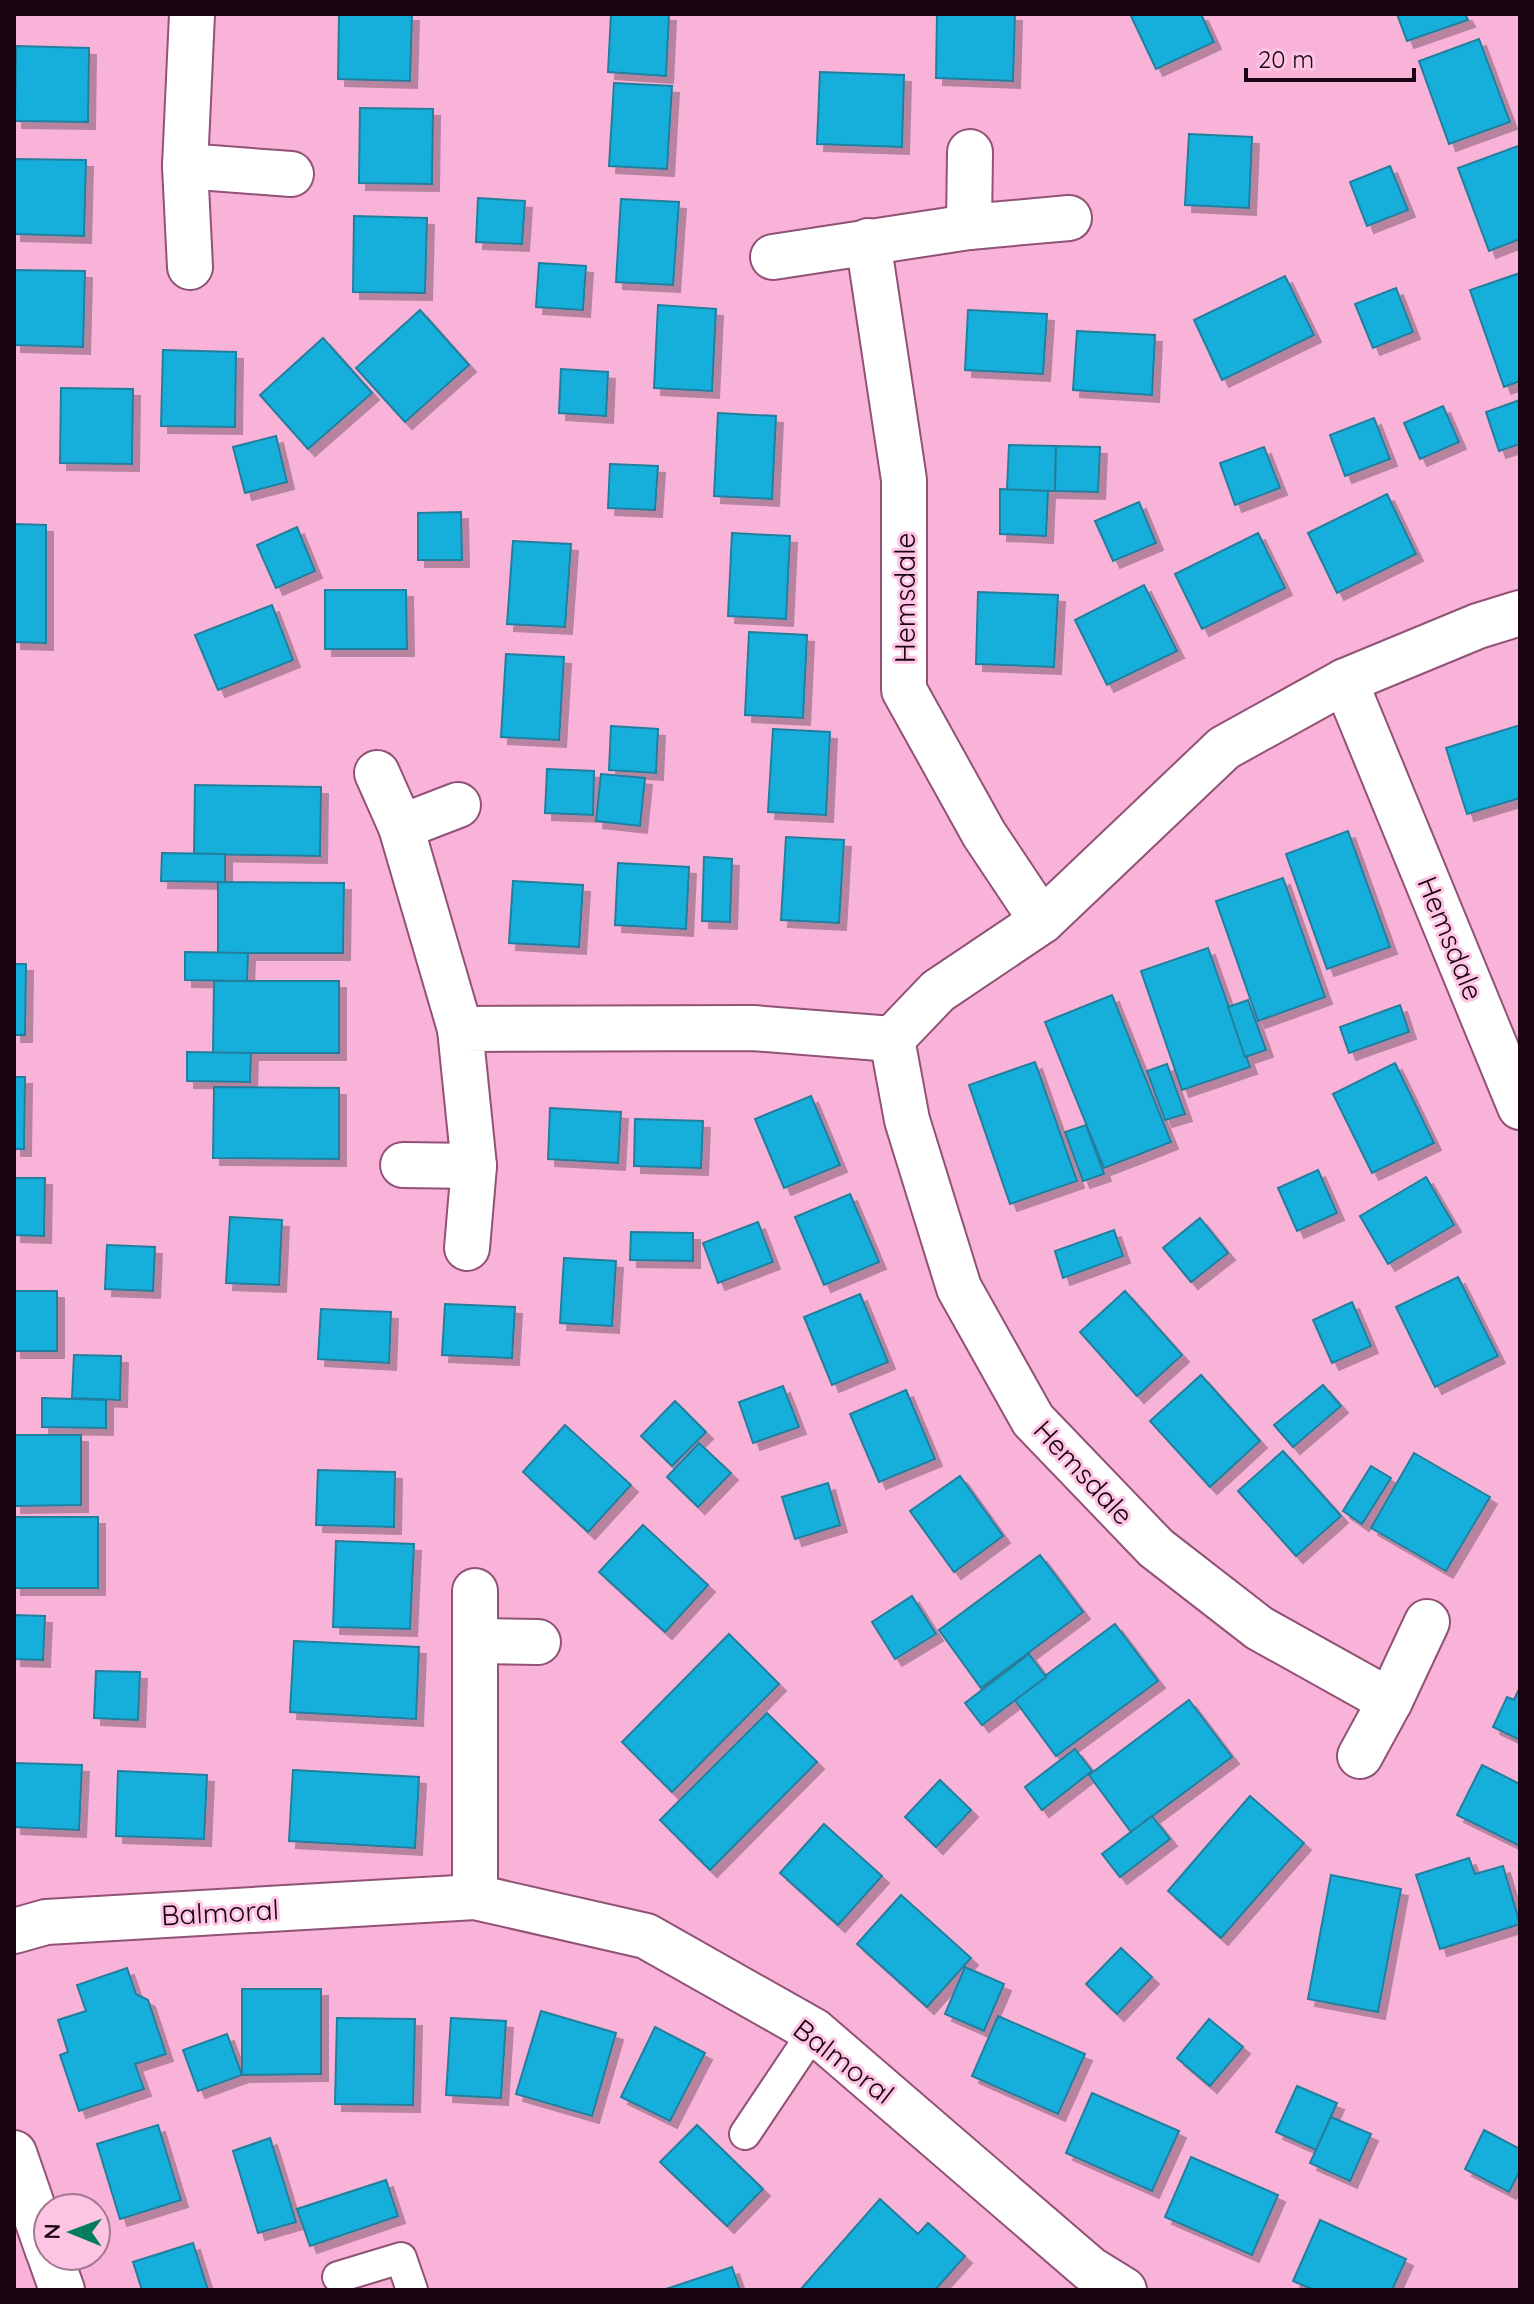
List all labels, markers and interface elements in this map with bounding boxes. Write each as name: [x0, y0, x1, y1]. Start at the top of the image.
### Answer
scale bar: [1246, 32, 1414, 82]
text: 20 m: [1258, 44, 1314, 74]
street label: Hemsdale: [887, 533, 922, 663]
street label: Hemsdale: [1410, 871, 1492, 1005]
street label: Hemsdale: [1027, 1412, 1141, 1532]
street label: Balmoral: [160, 1891, 280, 1933]
street label: Balmoral: [787, 2011, 901, 2111]
north arrow: [32, 2192, 112, 2272]
text: N: [38, 2223, 66, 2240]

